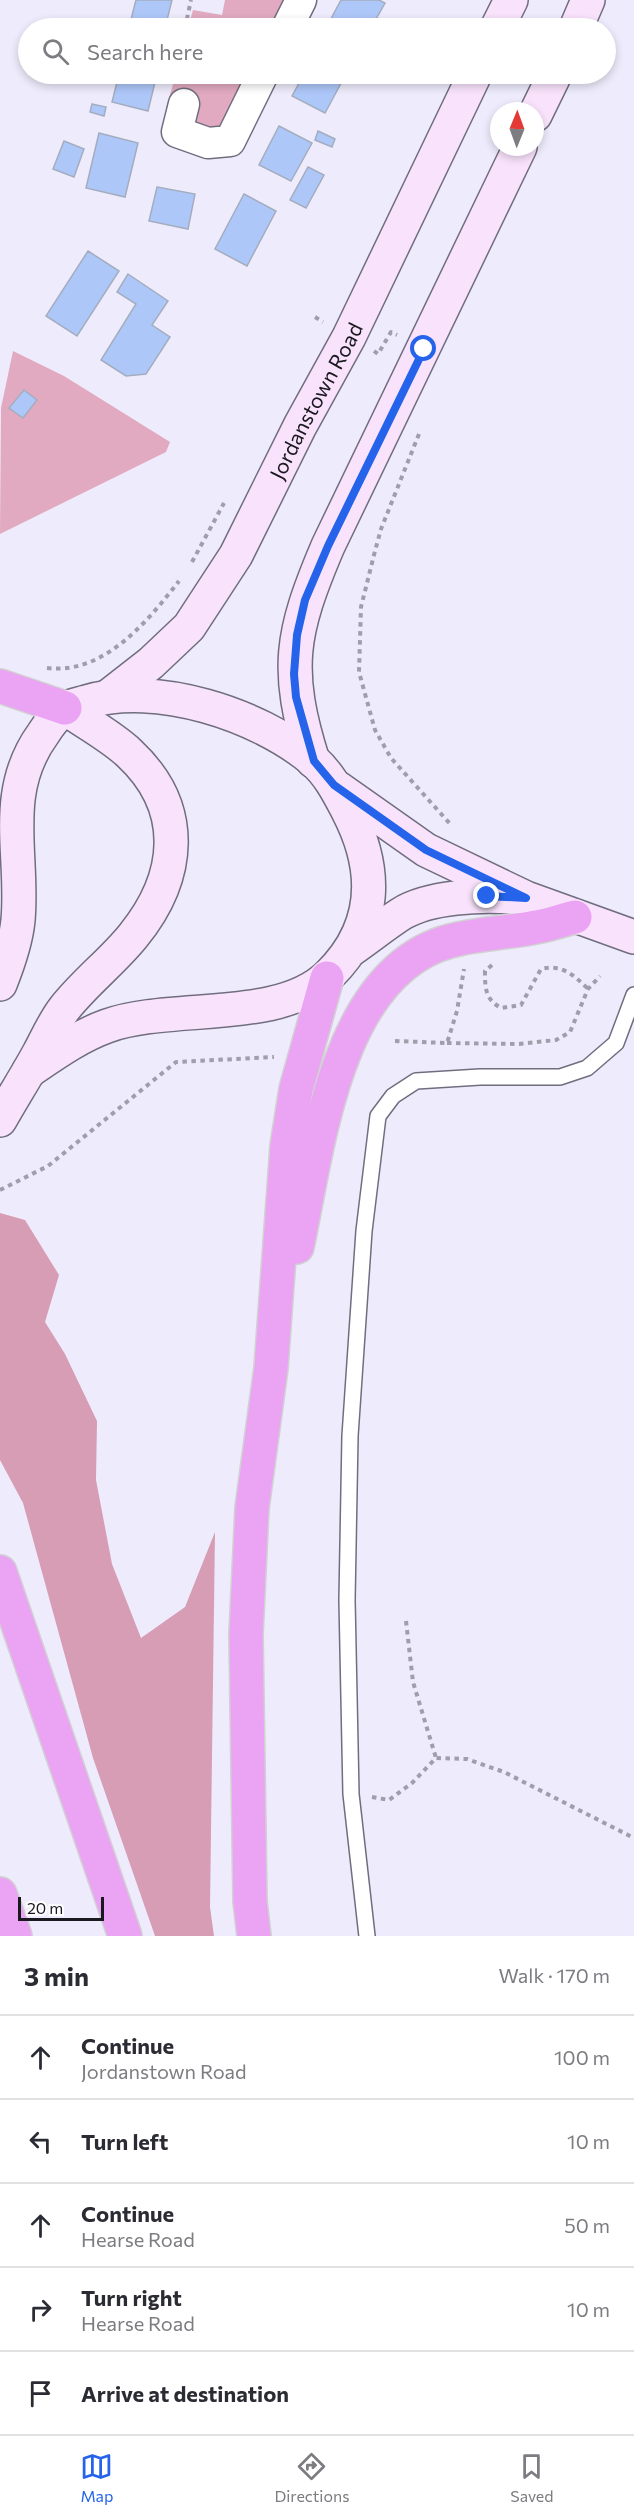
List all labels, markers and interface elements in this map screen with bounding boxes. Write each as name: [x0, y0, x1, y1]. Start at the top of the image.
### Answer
search box: [18, 18, 616, 84]
icon: search: [39, 35, 72, 68]
text: Search here: [87, 38, 203, 65]
north arrow: [490, 102, 544, 156]
street label: Jordanstown Road: [263, 318, 367, 483]
route start: [410, 335, 436, 361]
route end: [473, 882, 499, 908]
scale bar: [18, 1894, 104, 1922]
text: 20 m: [27, 1898, 63, 1917]
text: 3 min: [24, 1960, 89, 1991]
text: Walk · 170 m: [499, 1963, 610, 1987]
text: Continue: [81, 2032, 174, 2059]
icon: ahead: [24, 2041, 57, 2074]
text: 100 m: [554, 2045, 610, 2069]
text: Jordanstown Road: [81, 2059, 247, 2083]
icon: left: [24, 2125, 57, 2158]
text: Turn left: [81, 2128, 168, 2155]
text: 10 m: [567, 2129, 610, 2153]
text: Continue: [81, 2200, 174, 2227]
icon: ahead: [24, 2209, 57, 2242]
text: 50 m: [564, 2213, 610, 2237]
text: Hearse Road: [81, 2227, 195, 2251]
text: Turn right: [81, 2284, 182, 2311]
icon: right: [24, 2293, 57, 2326]
text: 10 m: [567, 2297, 610, 2321]
text: Hearse Road: [81, 2311, 195, 2335]
icon: arrive: [24, 2377, 57, 2410]
text: Arrive at destination: [81, 2380, 289, 2407]
tab: Map: [80, 2450, 113, 2505]
tab: Directions: [274, 2450, 349, 2505]
tab: Saved: [510, 2450, 554, 2505]

